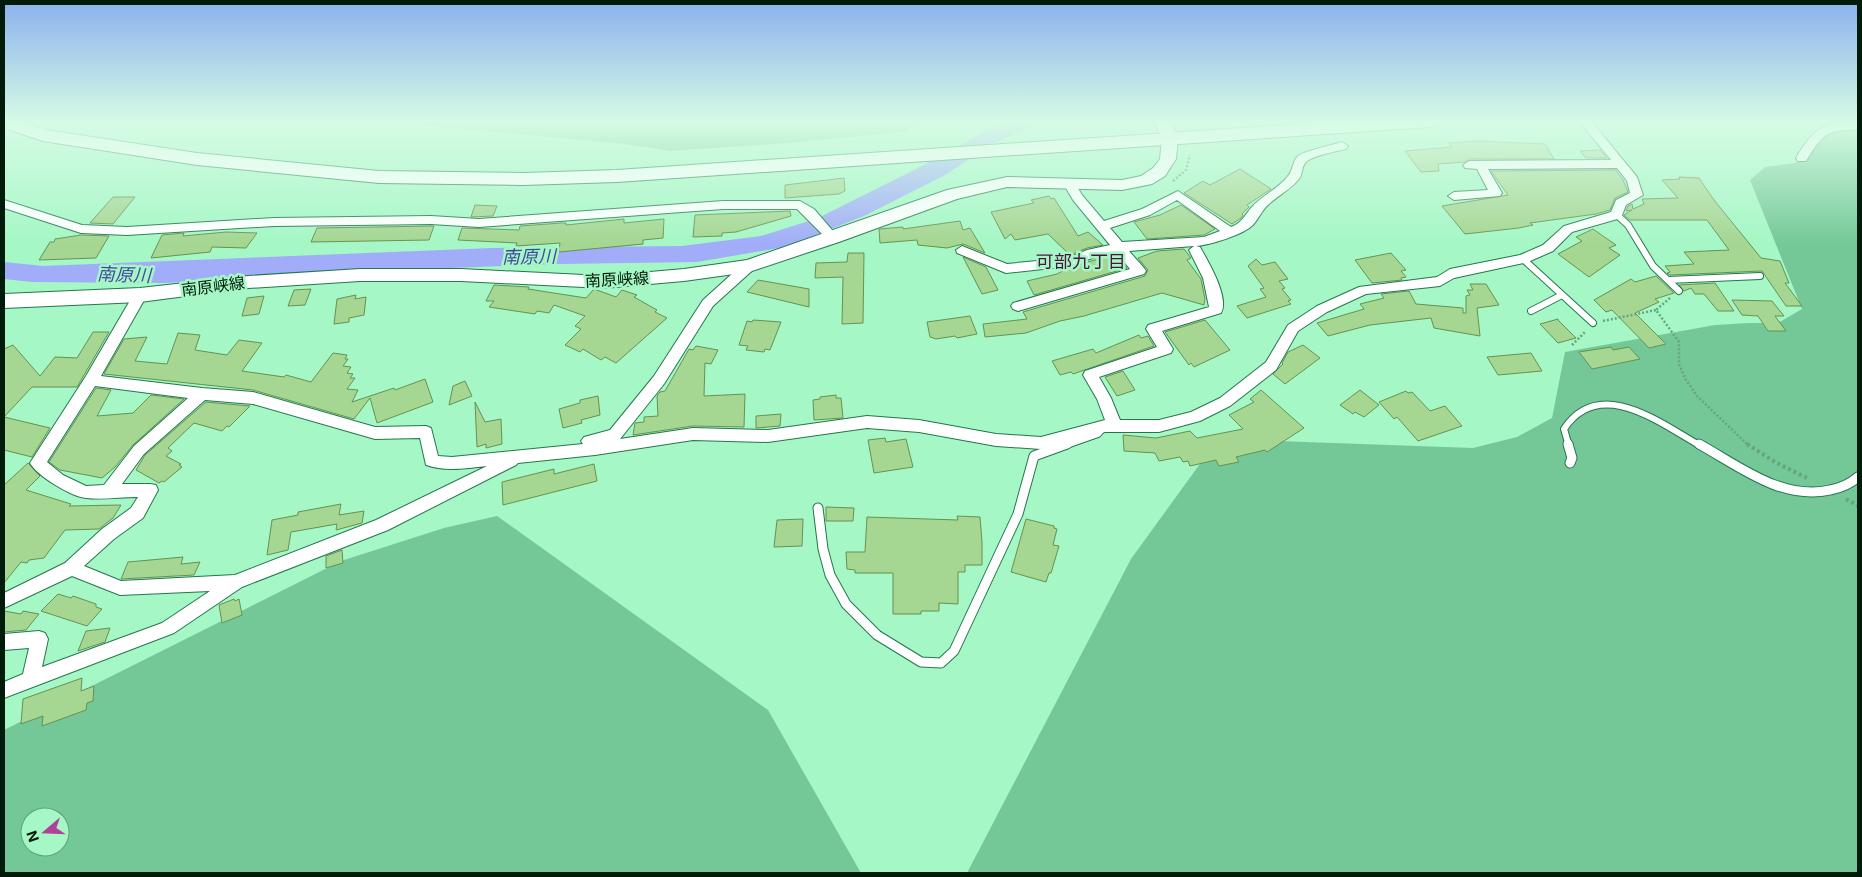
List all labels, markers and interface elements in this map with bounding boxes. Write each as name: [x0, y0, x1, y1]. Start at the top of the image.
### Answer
water label: 南原川: [502, 245, 558, 267]
district label: 可部九丁目: [1036, 251, 1126, 272]
water label: 南原川: [97, 263, 153, 286]
street label: 南原峡線: [585, 267, 649, 291]
street label: 南原峡線: [180, 272, 246, 300]
north arrow: [20, 807, 70, 857]
text: N: [22, 829, 42, 844]

